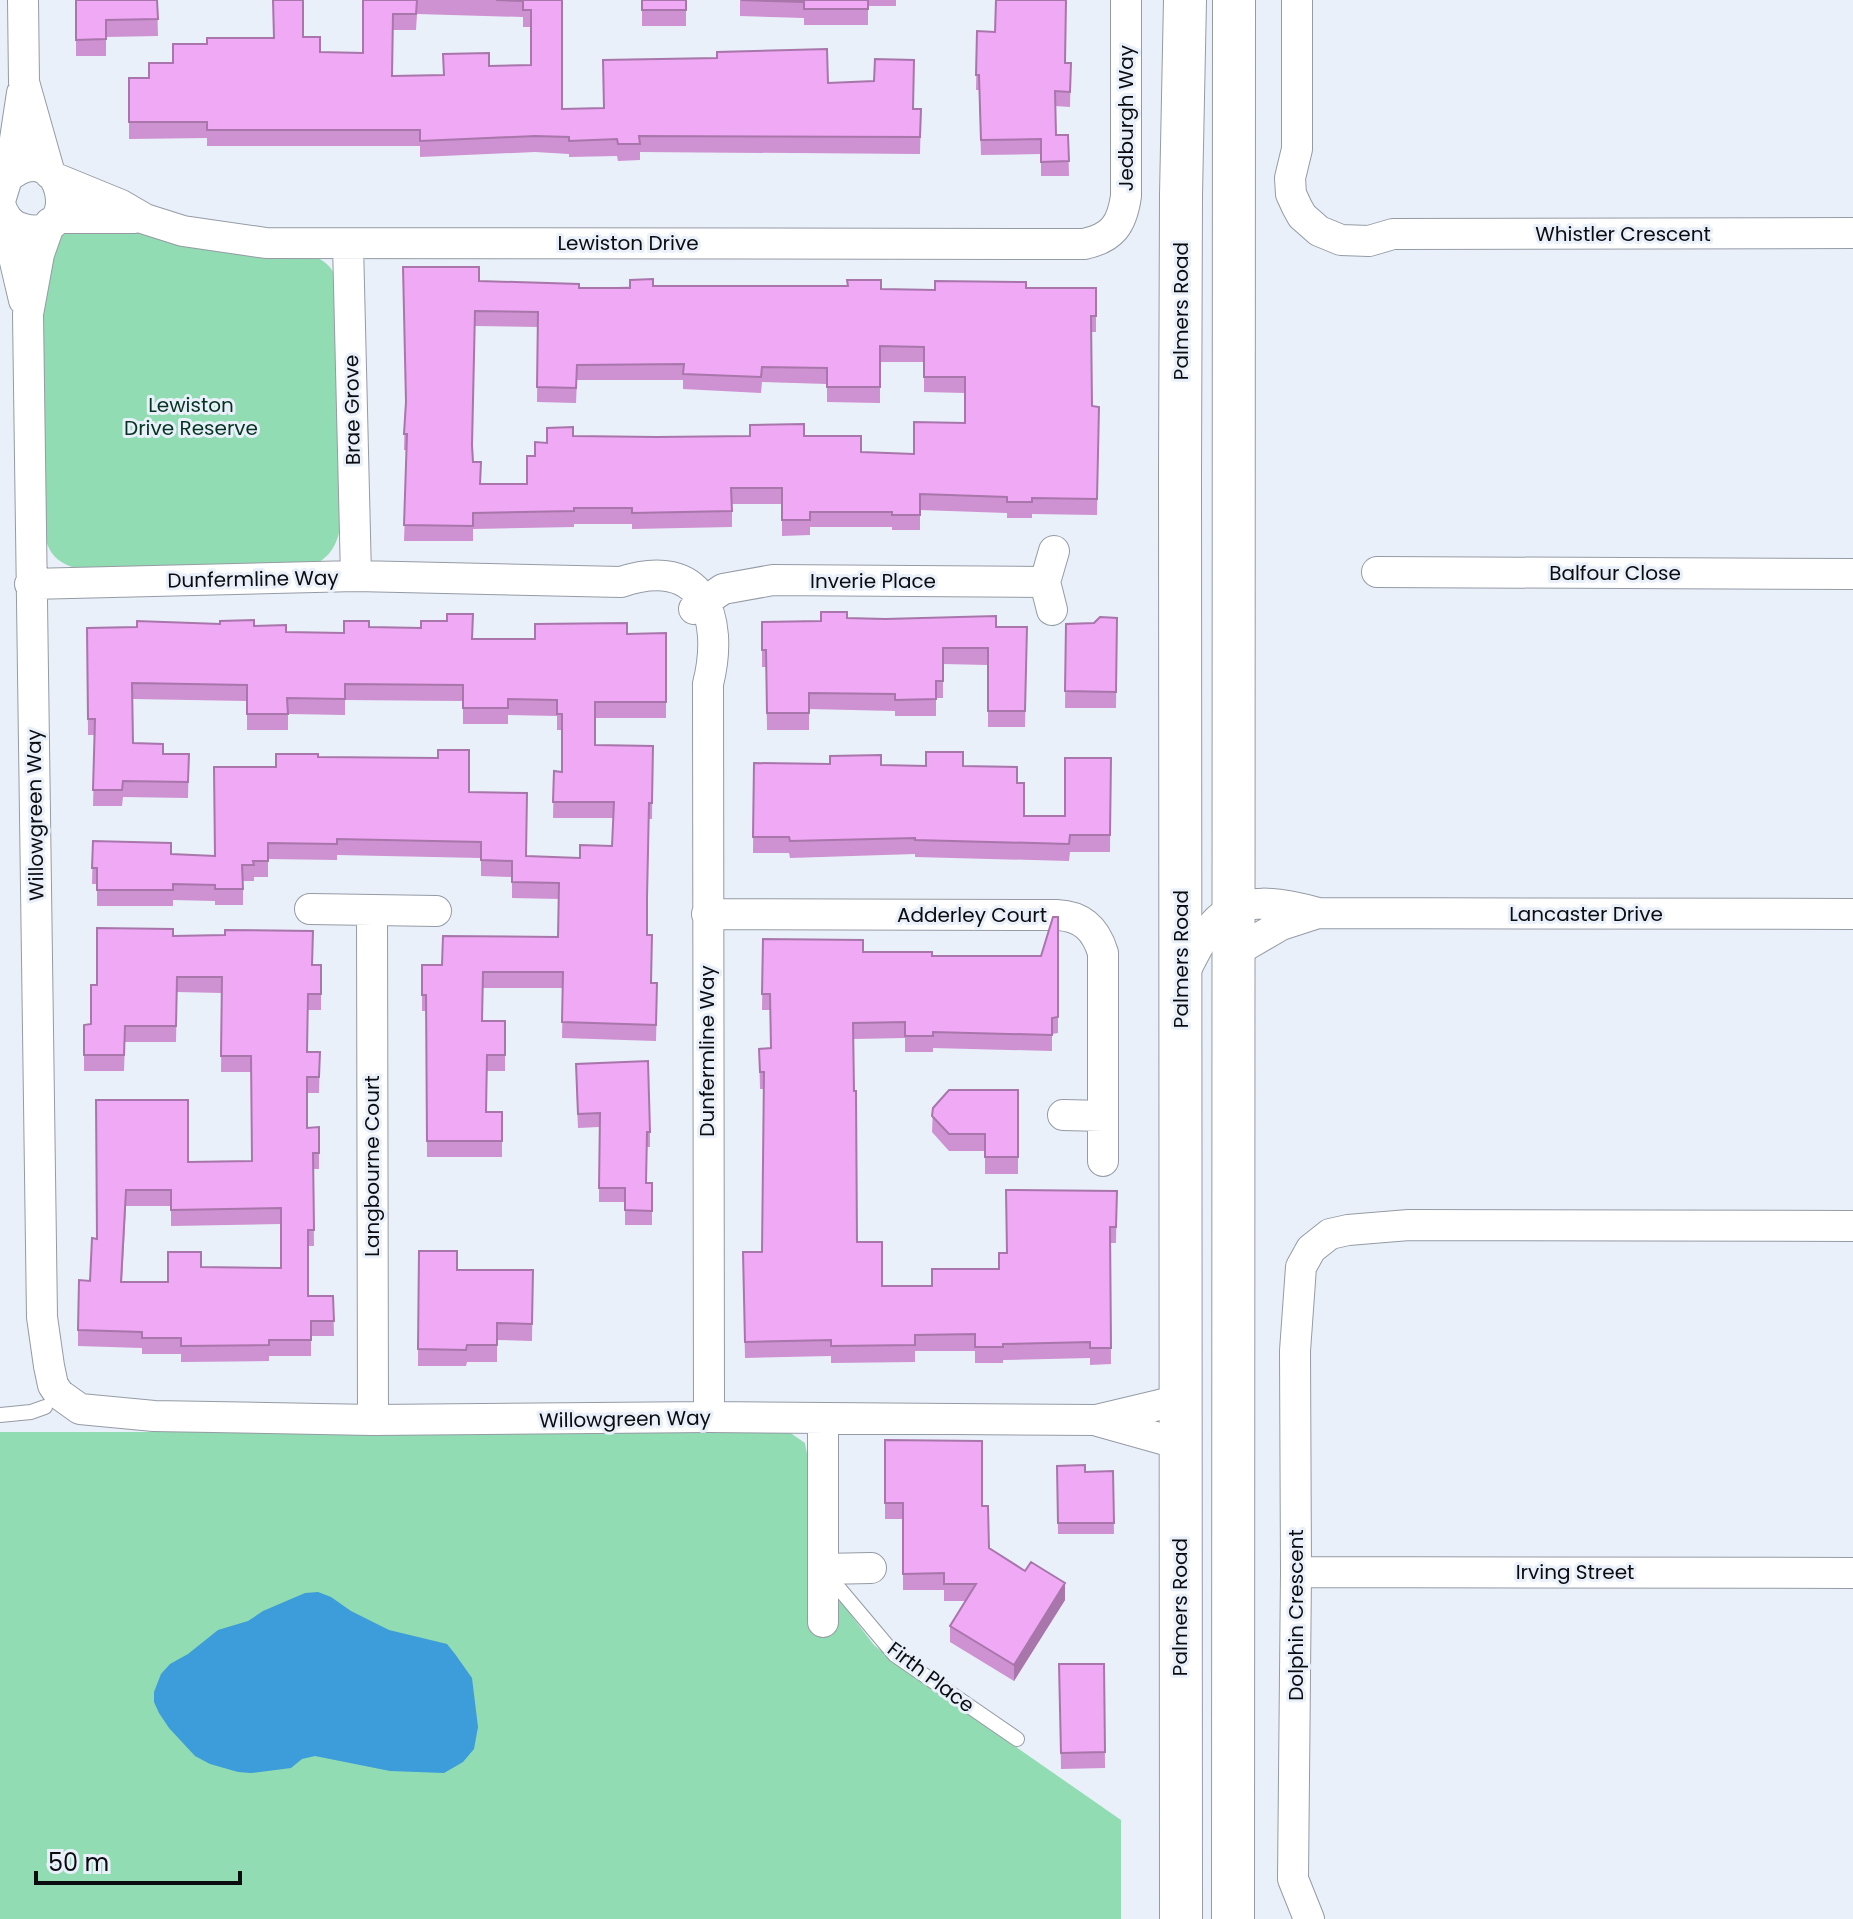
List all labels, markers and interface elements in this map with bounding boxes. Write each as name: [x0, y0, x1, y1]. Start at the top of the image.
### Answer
street label: Jedburgh Way: [1112, 45, 1140, 191]
street label: Whistler Crescent: [1535, 220, 1711, 248]
street label: Lewiston Drive: [557, 229, 699, 257]
street label: Palmers Road: [1167, 242, 1195, 380]
street label: Brae Grove: [337, 355, 367, 465]
park label: Lewiston Drive Reserve: [124, 391, 258, 442]
street label: Balfour Close: [1549, 559, 1681, 587]
street label: Dunfermline Way: [167, 564, 339, 594]
street label: Inverie Place: [810, 567, 936, 595]
street label: Willowgreen Way: [20, 729, 50, 901]
street label: Palmers Road: [1167, 890, 1195, 1028]
street label: Lancaster Drive: [1509, 900, 1663, 928]
street label: Adderley Court: [897, 901, 1047, 929]
street label: Dunfermline Way: [693, 965, 721, 1137]
street label: Langbourne Court: [358, 1075, 386, 1257]
street label: Willowgreen Way: [539, 1404, 711, 1434]
street label: Dolphin Crescent: [1282, 1529, 1310, 1701]
street label: Palmers Road: [1166, 1538, 1194, 1676]
street label: Irving Street: [1516, 1558, 1634, 1586]
street label: Firth Place: [882, 1635, 980, 1719]
scale bar: [36, 1835, 240, 1885]
text: 50 m: [48, 1846, 109, 1879]

